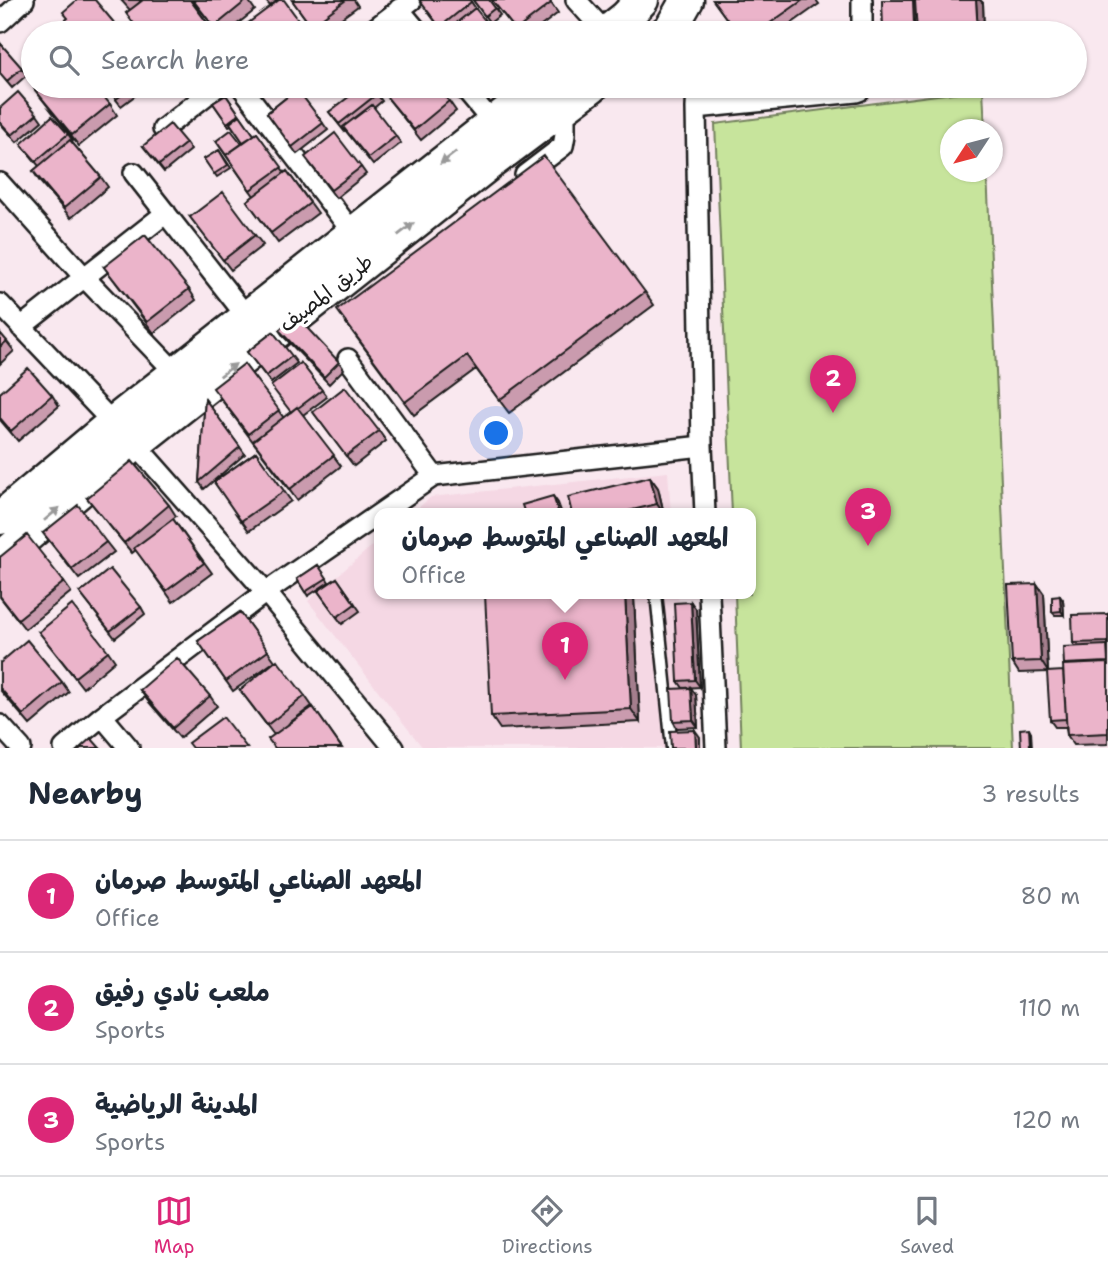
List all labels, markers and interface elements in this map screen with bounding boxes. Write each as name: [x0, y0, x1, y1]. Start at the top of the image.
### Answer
search box: [21, 21, 1087, 98]
icon: search: [45, 41, 83, 79]
text: Search here: [101, 42, 250, 77]
north arrow: [940, 119, 1003, 182]
one-way arrow: [439, 151, 457, 166]
one-way arrow: [397, 222, 415, 237]
street label: طريق المصيف: [273, 247, 379, 339]
pin: 2: [810, 355, 856, 413]
one-way arrow: [219, 364, 237, 378]
your location: [479, 416, 513, 450]
pin: 3: [845, 488, 891, 546]
one-way arrow: [43, 507, 61, 522]
popup: [374, 508, 756, 599]
text: المعهد الصناعي المتوسط صرمان: [402, 519, 728, 554]
text: Office: [402, 560, 466, 590]
pin: 1: [542, 622, 588, 680]
text: Nearby: [28, 773, 143, 814]
text: 3 results: [981, 779, 1080, 809]
text: المعهد الصناعي المتوسط صرمان: [95, 862, 422, 897]
text: 1: [46, 881, 56, 911]
text: 80 m: [1021, 881, 1080, 911]
text: Office: [95, 903, 160, 933]
text: ملعب نادي رفيق: [95, 974, 270, 1009]
text: 2: [43, 993, 59, 1023]
text: 110 m: [1018, 993, 1080, 1023]
text: Sports: [95, 1015, 166, 1045]
text: المدينة الرياضية: [95, 1086, 258, 1121]
text: 3: [43, 1105, 59, 1135]
text: 120 m: [1012, 1105, 1080, 1135]
text: Sports: [95, 1127, 166, 1157]
tab: Map: [154, 1192, 194, 1259]
tab: Directions: [502, 1192, 593, 1259]
tab: Saved: [900, 1192, 954, 1259]

